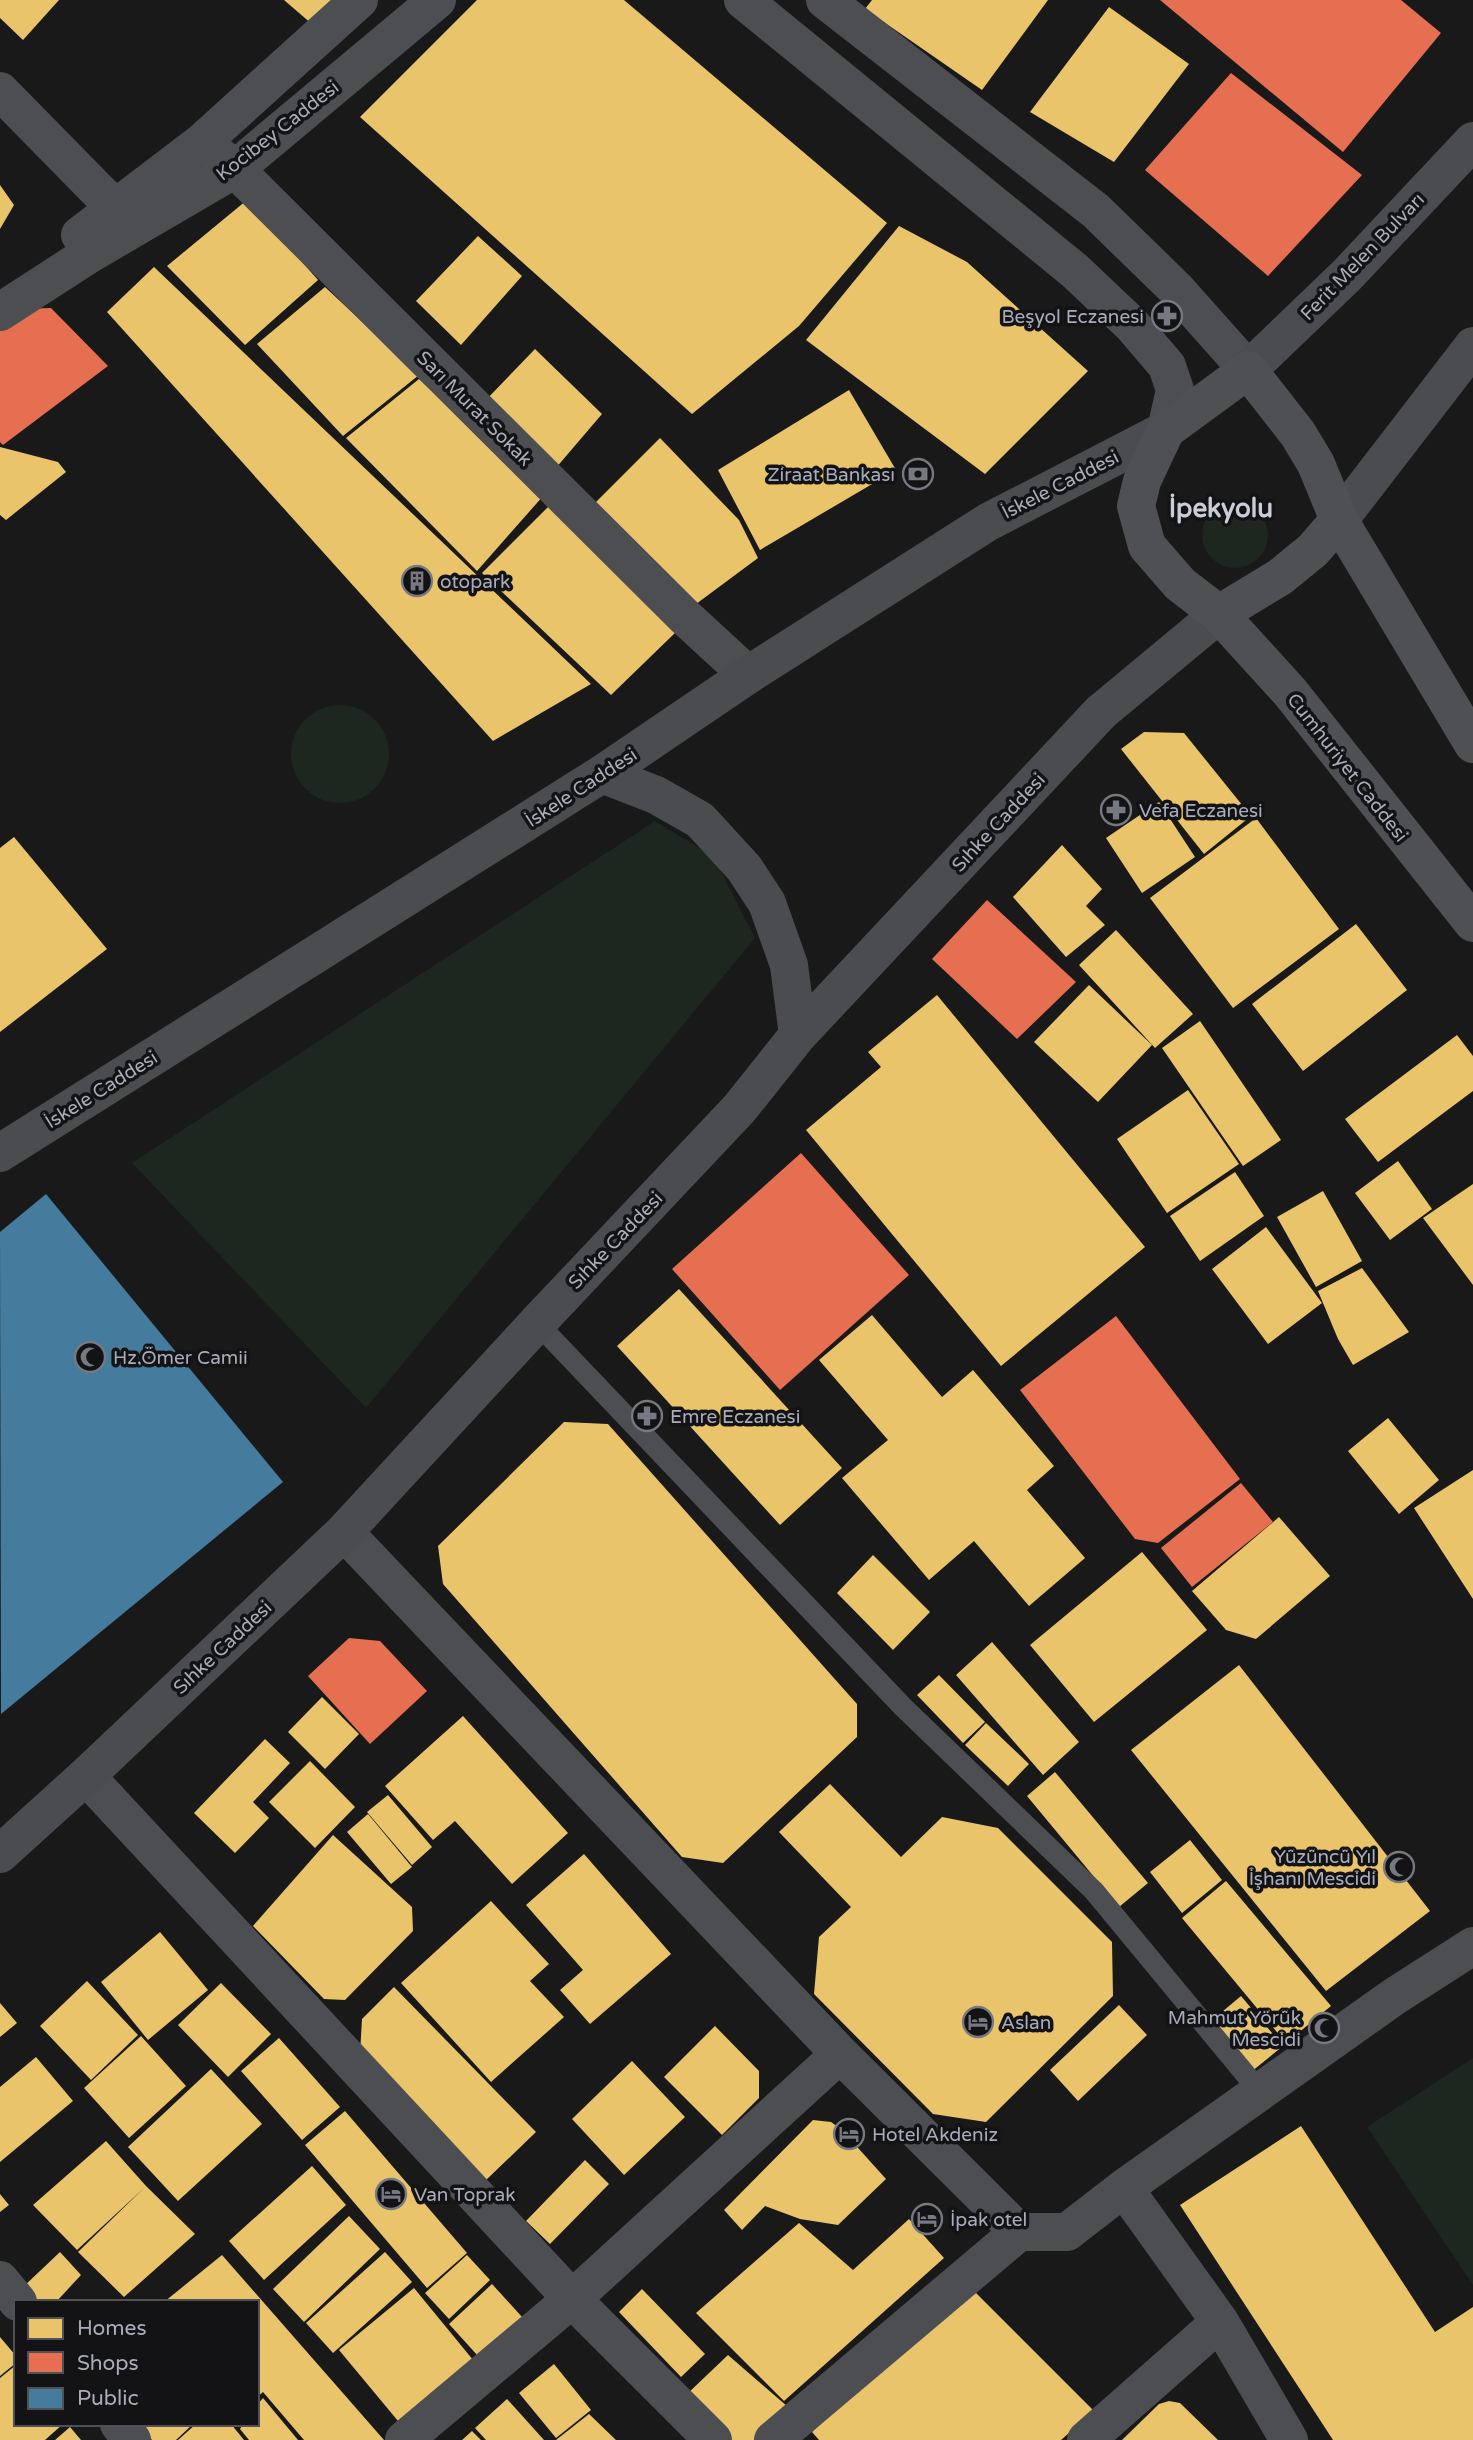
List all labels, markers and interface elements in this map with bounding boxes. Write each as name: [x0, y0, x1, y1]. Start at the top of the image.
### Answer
street label: Kocibey Caddesi: [212, 76, 343, 185]
street label: Ferit Melen Bulvarı: [1296, 188, 1429, 325]
pharmacy icon: Beşyol Eczanesi: [1150, 299, 1184, 333]
place label: Beşyol Eczanesi: [1002, 306, 1144, 328]
street label: Sarı Murat Sokak: [412, 347, 536, 471]
street label: İskele Caddesi: [998, 446, 1123, 524]
bank icon: Ziraat Bankası: [901, 457, 935, 491]
place label: Ziraat Bankası: [767, 464, 895, 486]
district label: İpekyolu: [1169, 493, 1273, 524]
building icon: otopark: [400, 564, 434, 598]
place label: otopark: [440, 571, 510, 593]
street label: Cumhuriyet Caddesi: [1282, 689, 1412, 846]
street label: İskele Caddesi: [522, 744, 641, 832]
street label: Sıhke Caddesi: [948, 769, 1050, 876]
pharmacy icon: Vefa Eczanesi: [1099, 793, 1133, 827]
place label: Vefa Eczanesi: [1139, 800, 1263, 822]
street label: İskele Caddesi: [41, 1047, 162, 1133]
street label: Sıhke Caddesi: [564, 1188, 667, 1294]
mosque icon: Hz.Ömer Camii: [73, 1340, 107, 1374]
place label: Hz.Ömer Camii: [113, 1347, 248, 1369]
pharmacy icon: Emre Eczanesi: [630, 1399, 664, 1433]
place label: Emre Eczanesi: [670, 1406, 800, 1428]
street label: Sıhke Caddesi: [169, 1597, 276, 1699]
place label: Yüzüncü Yıl İşhanı Mescidi: [1249, 1846, 1376, 1890]
mosque icon: Yüzüncü Yıl İşhanı Mescidi: [1382, 1850, 1416, 1884]
hotel icon: Aslan: [961, 2005, 995, 2039]
place label: Mahmut Yörük Mescidi: [1168, 2007, 1301, 2051]
mosque icon: Mahmut Yörük Mescidi: [1307, 2011, 1341, 2045]
place label: Aslan: [1001, 2012, 1051, 2034]
hotel icon: Hotel Akdeniz: [832, 2117, 866, 2151]
place label: Hotel Akdeniz: [872, 2124, 998, 2146]
hotel icon: Van Toprak: [374, 2177, 408, 2211]
place label: Van Toprak: [414, 2184, 516, 2206]
hotel icon: İpak otel: [910, 2202, 944, 2236]
place label: İpak otel: [950, 2209, 1027, 2231]
legend: [14, 2300, 259, 2426]
text: Homes: [77, 2316, 147, 2341]
text: Shops: [77, 2351, 139, 2376]
text: Public: [77, 2386, 139, 2411]

